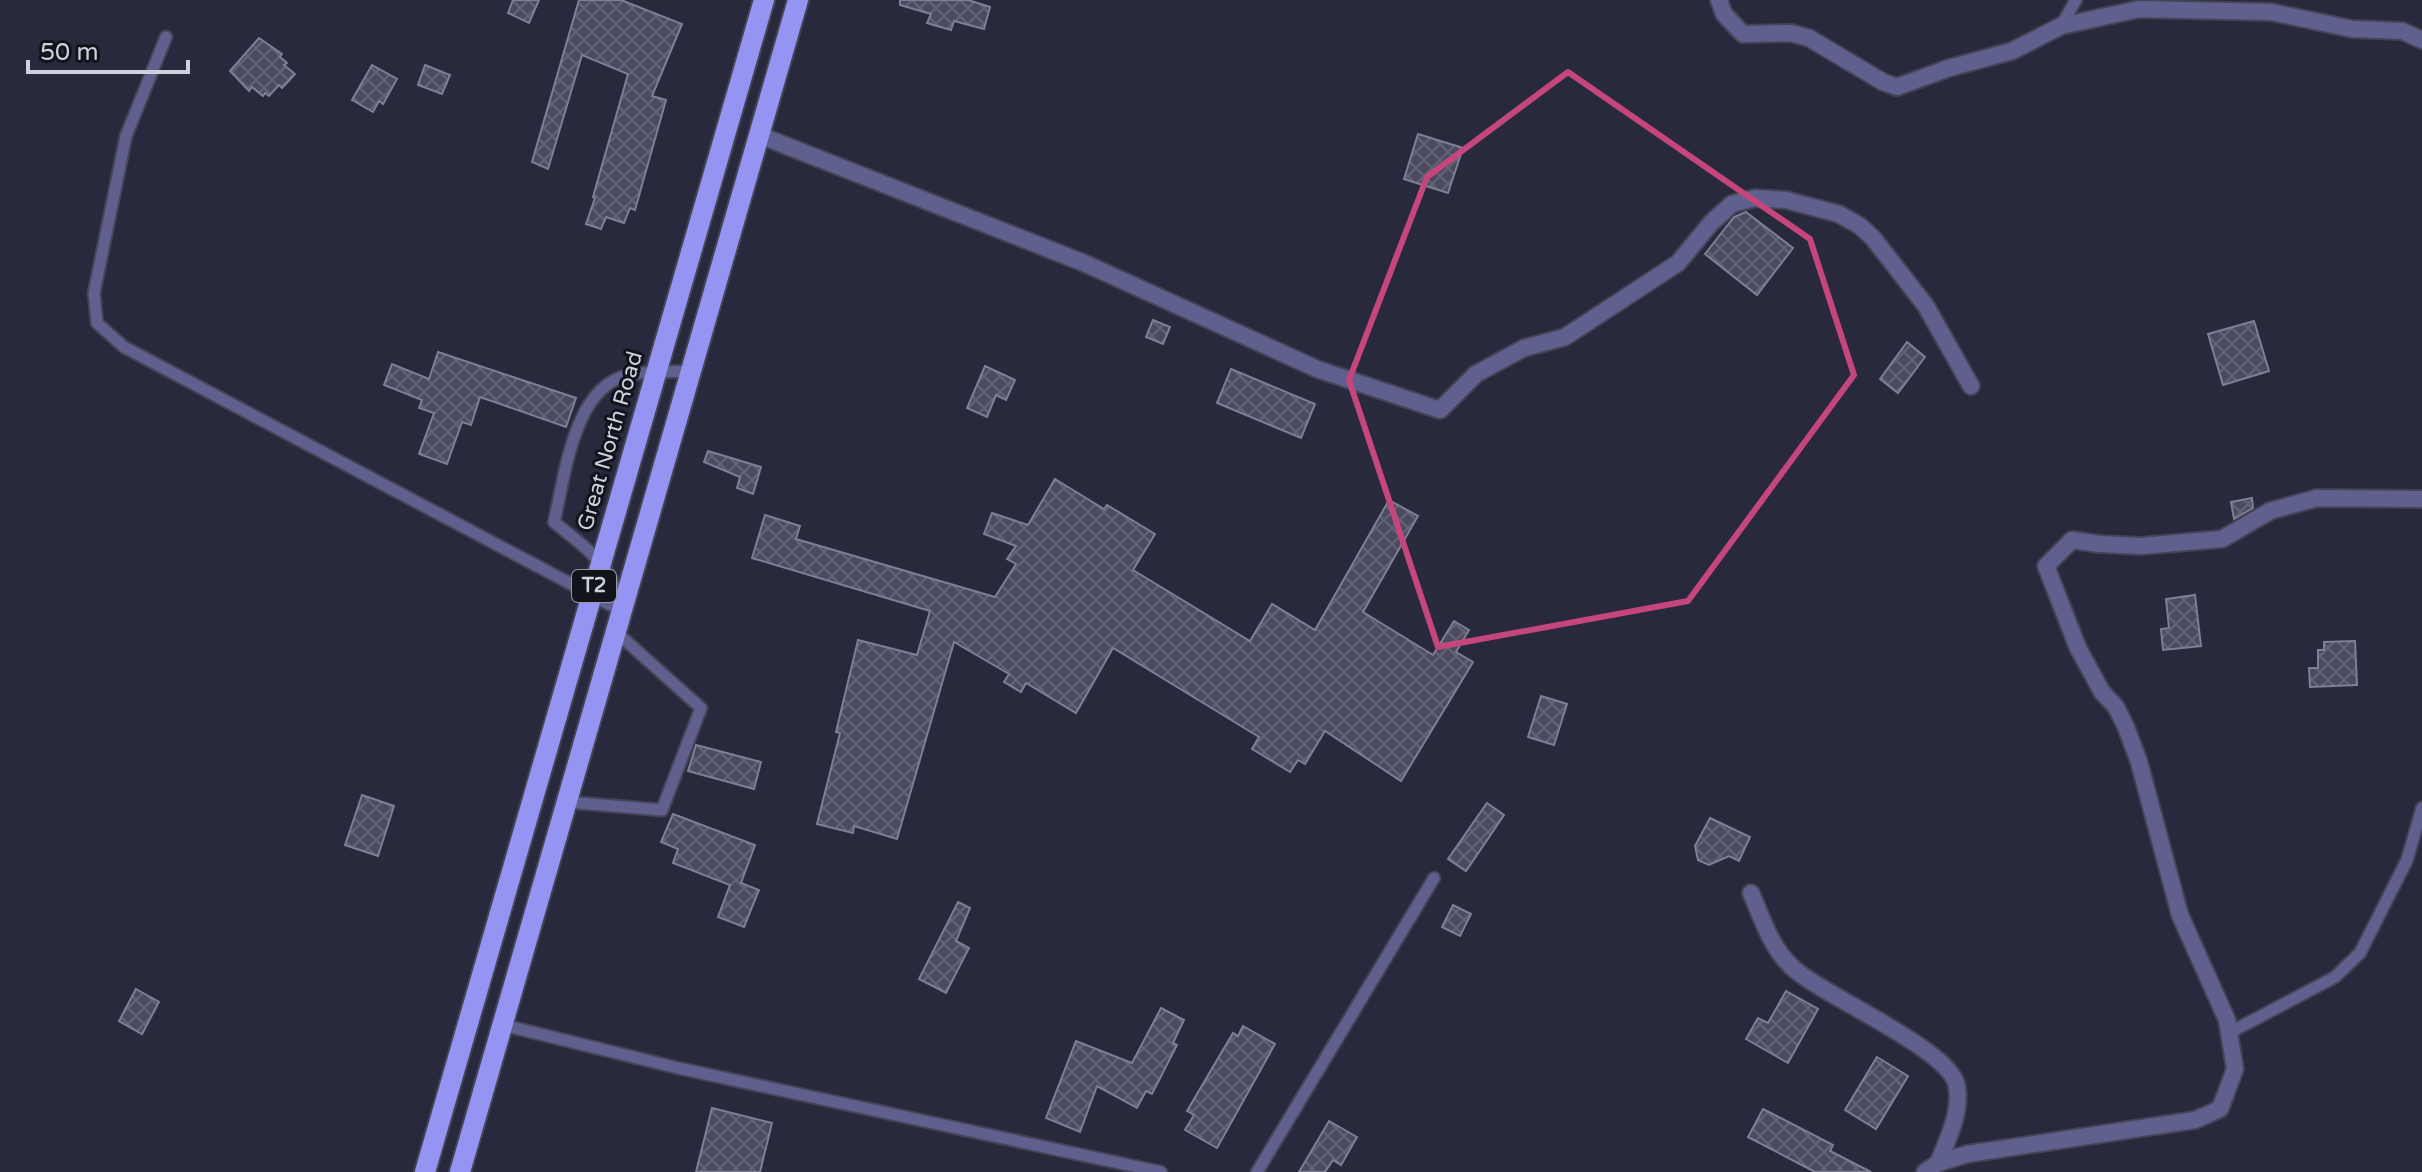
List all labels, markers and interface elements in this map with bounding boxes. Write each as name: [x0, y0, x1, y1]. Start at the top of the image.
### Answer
scale bar: [28, 24, 188, 74]
text: 50 m: [40, 38, 98, 67]
street label: Great North Road: [572, 348, 648, 534]
road number: T2: [572, 570, 616, 602]

